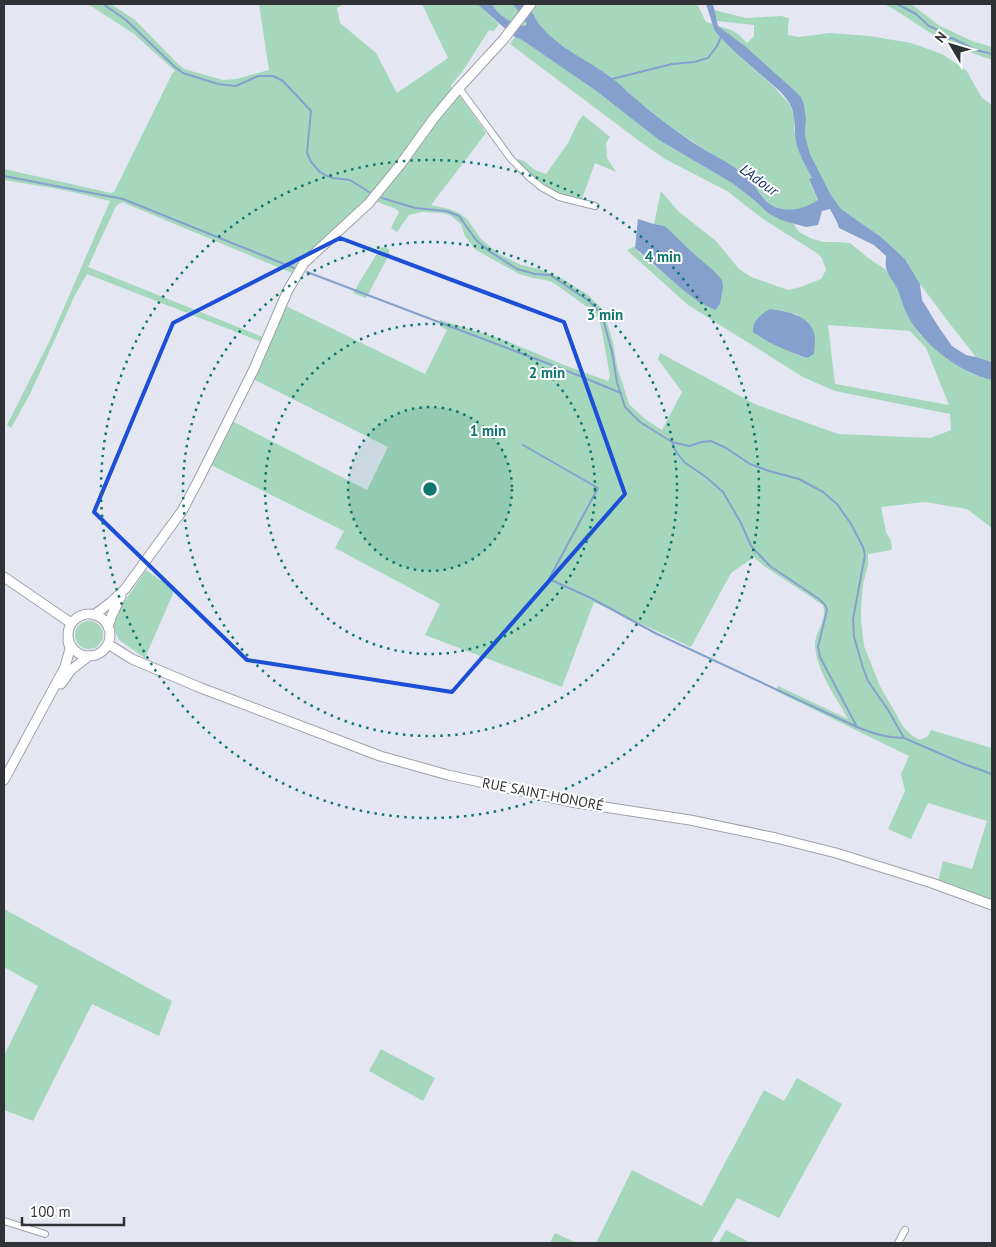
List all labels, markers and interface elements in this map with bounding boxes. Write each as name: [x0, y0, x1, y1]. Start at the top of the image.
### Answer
north arrow: [926, 20, 976, 70]
text: N: [931, 28, 951, 46]
water label: L'Adour: [736, 159, 783, 201]
text: 4 min: [645, 247, 681, 266]
text: 3 min: [587, 305, 623, 324]
text: 2 min: [529, 363, 565, 382]
text: 1 min: [470, 421, 506, 440]
centre of rings: [421, 480, 439, 498]
street label: RUE SAINT-HONORÉ: [481, 773, 605, 815]
scale bar: [22, 1194, 125, 1226]
text: 100 m: [30, 1202, 71, 1221]

